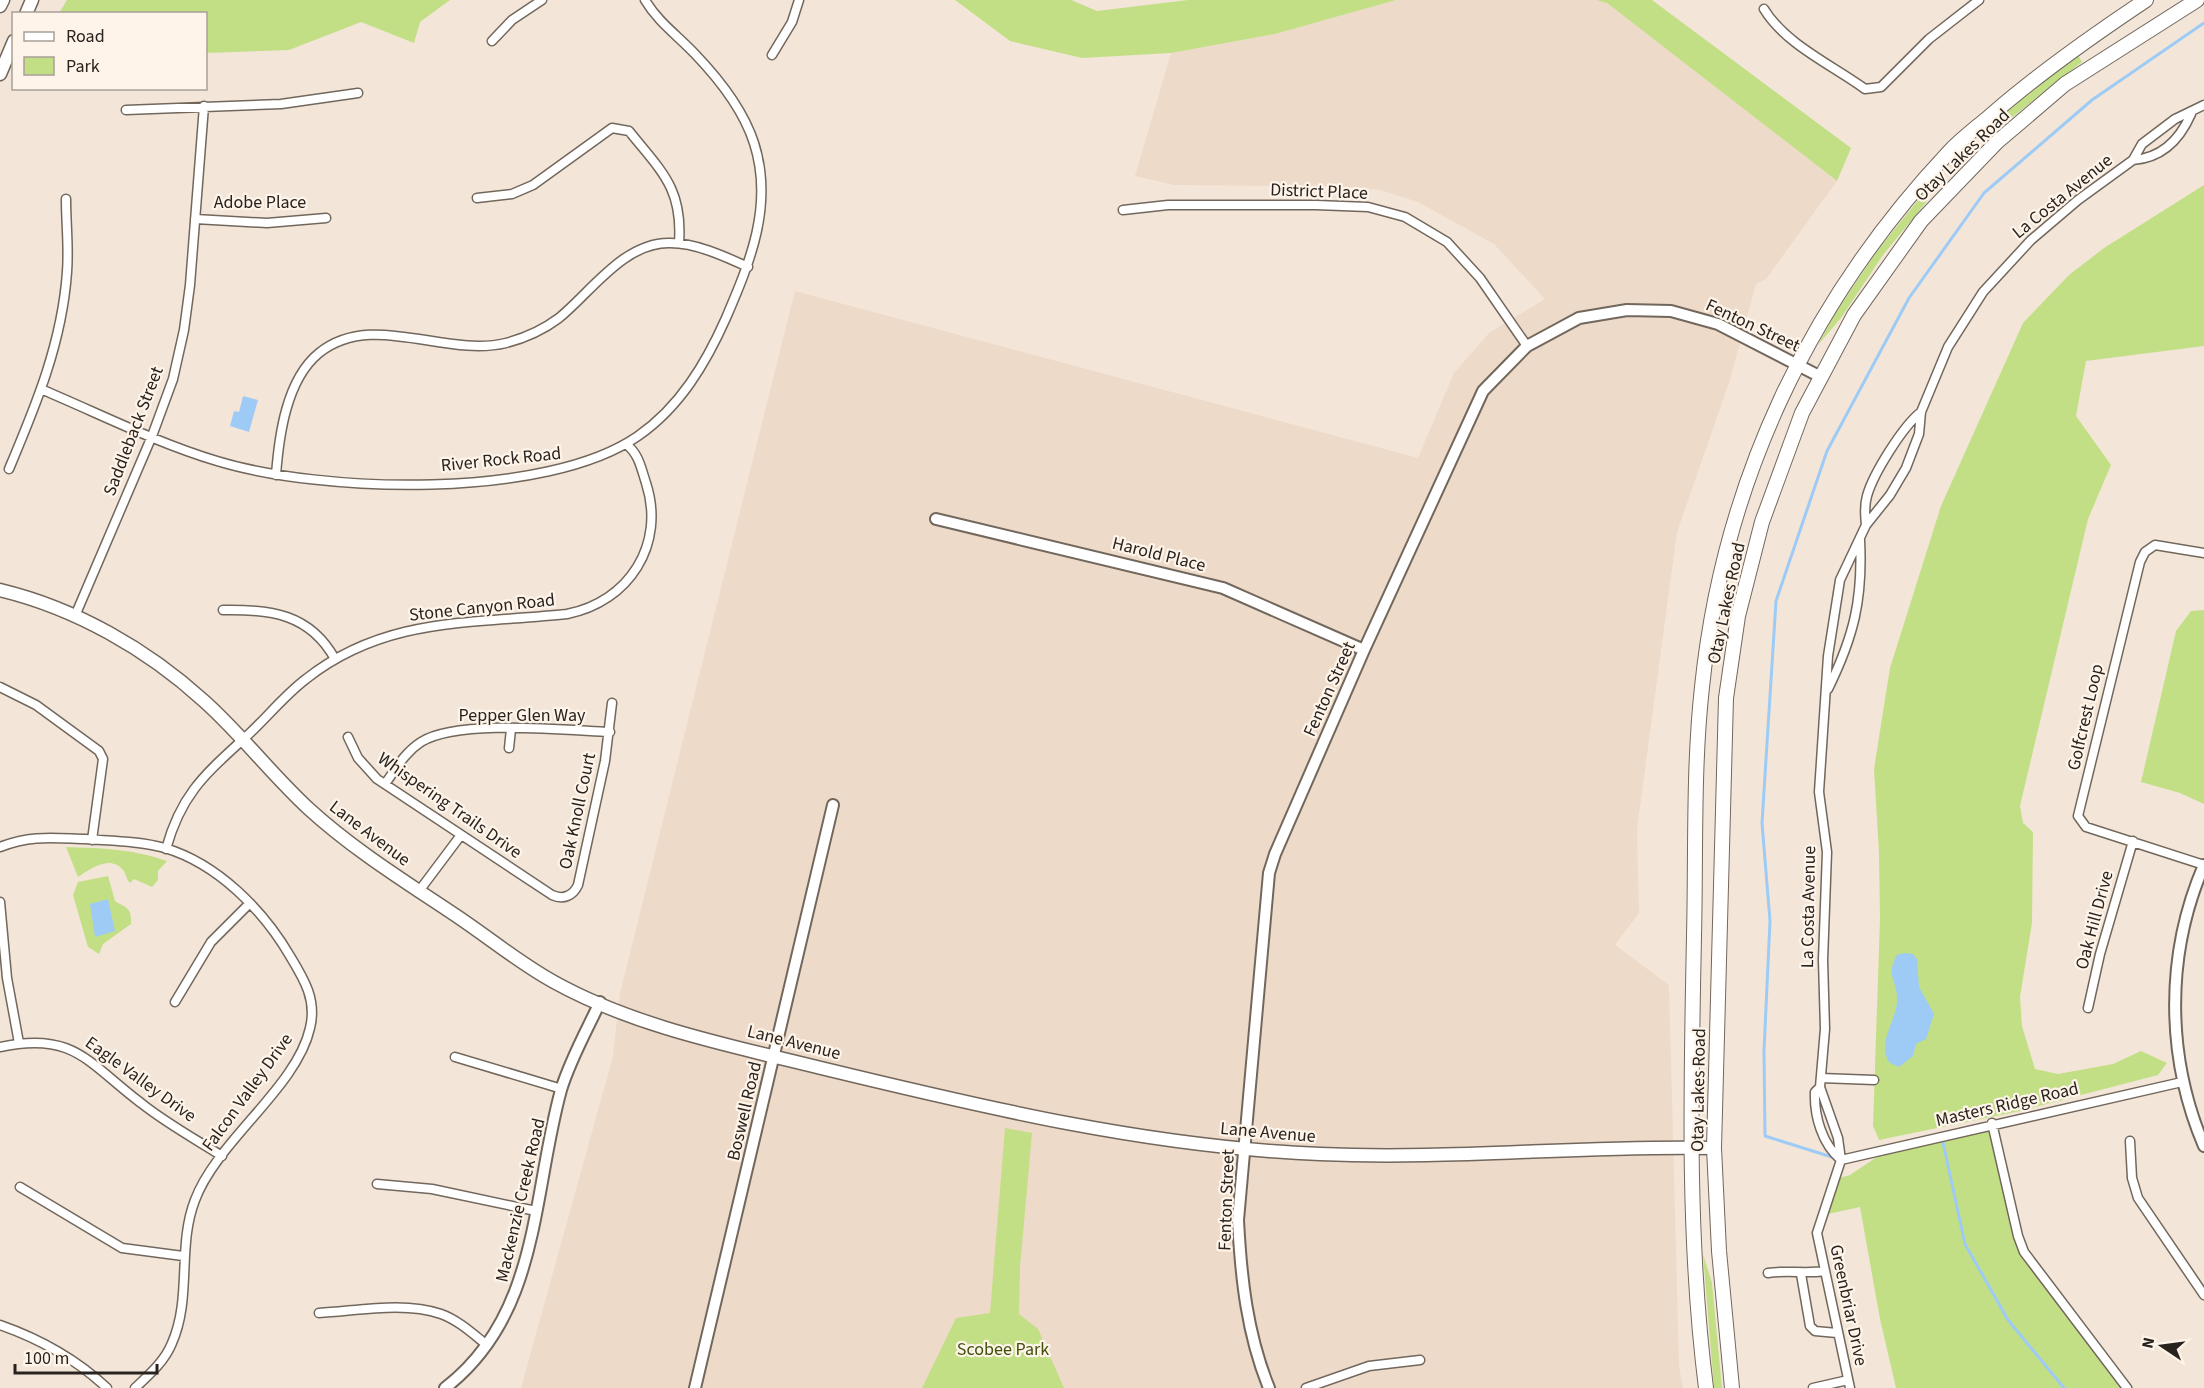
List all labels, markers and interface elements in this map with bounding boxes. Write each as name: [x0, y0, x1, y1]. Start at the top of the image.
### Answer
legend: [12, 12, 207, 90]
text: Road: [66, 24, 105, 49]
text: Park: [66, 54, 100, 79]
street label: Otay Lakes Road: [1909, 103, 2016, 207]
street label: La Costa Avenue: [2007, 148, 2118, 245]
street label: District Place: [1270, 177, 1368, 206]
street label: Adobe Place: [214, 190, 306, 215]
street label: Fenton Street: [1701, 293, 1804, 358]
street label: Saddleback Street: [97, 363, 170, 500]
street label: River Rock Road: [440, 441, 563, 478]
street label: Harold Place: [1110, 531, 1208, 578]
street label: Otay Lakes Road: [1701, 540, 1752, 666]
street label: Stone Canyon Road: [408, 587, 556, 628]
street label: Fenton Street: [1297, 638, 1362, 741]
street label: Golfcrest Loop: [2061, 661, 2110, 773]
street label: Pepper Glen Way: [459, 703, 586, 728]
street label: Whispering Trails Drive: [373, 746, 527, 865]
street label: Oak Knoll Court: [553, 751, 602, 872]
street label: Lane Avenue: [324, 795, 415, 872]
street label: La Costa Avenue: [1795, 846, 1822, 968]
street label: Oak Hill Drive: [2069, 868, 2120, 972]
street label: Lane Avenue: [744, 1019, 843, 1066]
street label: Falcon Valley Drive: [196, 1028, 299, 1156]
street label: Otay Lakes Road: [1685, 1028, 1712, 1152]
street label: Eagle Valley Drive: [80, 1031, 201, 1128]
street label: Boswell Road: [721, 1059, 768, 1163]
street label: Masters Ridge Road: [1933, 1076, 2081, 1133]
street label: Mackenzie Creek Road: [489, 1116, 552, 1285]
street label: Lane Avenue: [1219, 1116, 1317, 1149]
street label: Fenton Street: [1212, 1149, 1241, 1251]
street label: Greenbriar Drive: [1823, 1242, 1874, 1368]
north arrow: [2132, 1316, 2192, 1376]
text: N: [2136, 1335, 2160, 1351]
scale bar: [15, 1337, 158, 1375]
park label: Scobee Park: [957, 1337, 1049, 1362]
text: 100 m: [24, 1346, 69, 1371]

